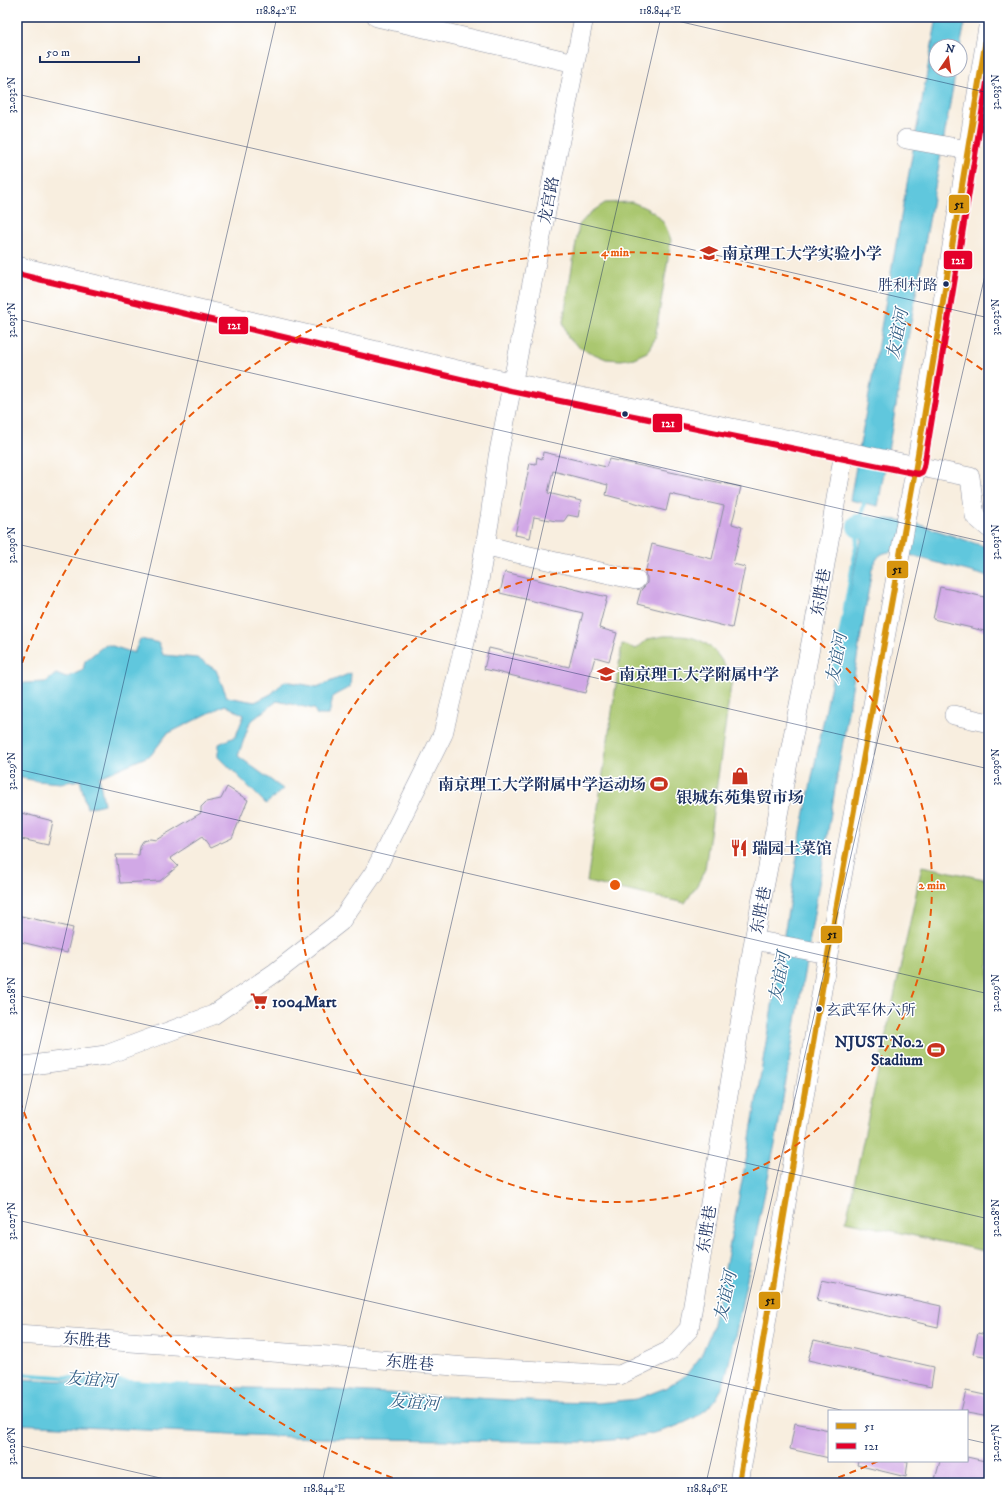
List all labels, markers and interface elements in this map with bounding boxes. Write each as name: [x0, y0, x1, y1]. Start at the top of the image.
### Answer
text: 118.842°E: [256, 5, 296, 17]
text: 118.844°E: [639, 5, 681, 17]
scale bar: [40, 38, 139, 64]
north arrow: [928, 38, 968, 78]
text: N: [944, 41, 956, 57]
text: 50 m: [46, 45, 70, 60]
text: 32.033°N: [990, 74, 1002, 110]
text: 32.032°N: [6, 77, 18, 113]
street label: 龙宫路: [535, 175, 563, 226]
line badge: 51: [948, 194, 970, 214]
text: 51: [953, 198, 964, 212]
school or university icon: 南京理工大学实验小学: [699, 243, 719, 263]
place label: 南京理工大学实验小学: [722, 244, 882, 264]
text: 4 min: [600, 245, 630, 260]
line badge: 121: [943, 250, 973, 270]
text: 121: [951, 254, 965, 268]
place label: 胜利村路: [878, 276, 938, 295]
marker: 胜利村路: [941, 279, 951, 289]
text: 32.032°N: [990, 299, 1002, 335]
text: 32.031°N: [6, 302, 18, 338]
water label: 友谊河: [882, 304, 914, 361]
line badge: 121: [218, 316, 249, 335]
text: 121: [227, 319, 241, 333]
unlabelled marker: [620, 409, 630, 419]
line badge: 121: [652, 413, 683, 433]
text: 121: [661, 417, 675, 431]
text: 32.031°N: [990, 524, 1002, 560]
text: 32.030°N: [6, 526, 18, 564]
line badge: 51: [886, 560, 909, 579]
text: 51: [891, 563, 902, 577]
street label: 东胜巷: [807, 567, 835, 618]
water label: 友谊河: [822, 628, 853, 685]
school or university icon: 南京理工大学附属中学: [596, 664, 616, 684]
place label: 南京理工大学附属中学: [619, 665, 779, 685]
text: 32.030°N: [990, 748, 1002, 786]
text: 32.029°N: [6, 752, 18, 790]
shop icon: 银城东苑集贸市场: [730, 766, 750, 786]
sports icon: 南京理工大学附属中学运动场: [649, 774, 669, 794]
place label: 南京理工大学附属中学运动场: [438, 775, 646, 795]
place label: 银城东苑集贸市场: [676, 788, 804, 808]
restaurant icon: 瑞园土菜馆: [729, 838, 749, 858]
place label: 瑞园土菜馆: [752, 839, 832, 859]
centre of rings: [608, 878, 622, 892]
text: 2 min: [919, 878, 946, 893]
street label: 东胜巷: [747, 885, 775, 936]
line badge: 51: [820, 925, 843, 944]
text: 51: [826, 928, 837, 942]
water label: 友谊河: [765, 947, 796, 1004]
text: 32.029°N: [990, 974, 1002, 1012]
text: 32.028°N: [6, 977, 18, 1015]
supermarket icon: 1004Mart: [249, 991, 269, 1011]
place label: 1004Mart: [272, 992, 338, 1012]
place label: 玄武军休六所: [826, 1001, 916, 1020]
marker: 玄武军休六所: [814, 1004, 824, 1014]
place label: NJUST No.2 Stadium: [835, 1032, 924, 1070]
sports icon: NJUST No.2 Stadium: [926, 1040, 946, 1060]
text: 32.028°N: [990, 1199, 1002, 1237]
text: 32.027°N: [6, 1202, 18, 1240]
street label: 东胜巷: [693, 1204, 721, 1254]
water label: 友谊河: [710, 1266, 743, 1323]
line badge: 51: [758, 1291, 781, 1310]
text: 51: [764, 1294, 775, 1308]
street label: 东胜巷: [62, 1328, 112, 1352]
street label: 东胜巷: [385, 1351, 435, 1375]
water label: 友谊河: [65, 1367, 120, 1393]
water label: 友谊河: [388, 1390, 443, 1416]
legend: [828, 1410, 968, 1462]
text: 51: [864, 1419, 874, 1434]
text: 32.027°N: [990, 1424, 1002, 1462]
text: 32.026°N: [6, 1427, 18, 1465]
text: 121: [864, 1439, 879, 1454]
text: 118.844°E: [303, 1483, 345, 1495]
text: 118.846°E: [687, 1483, 727, 1495]

